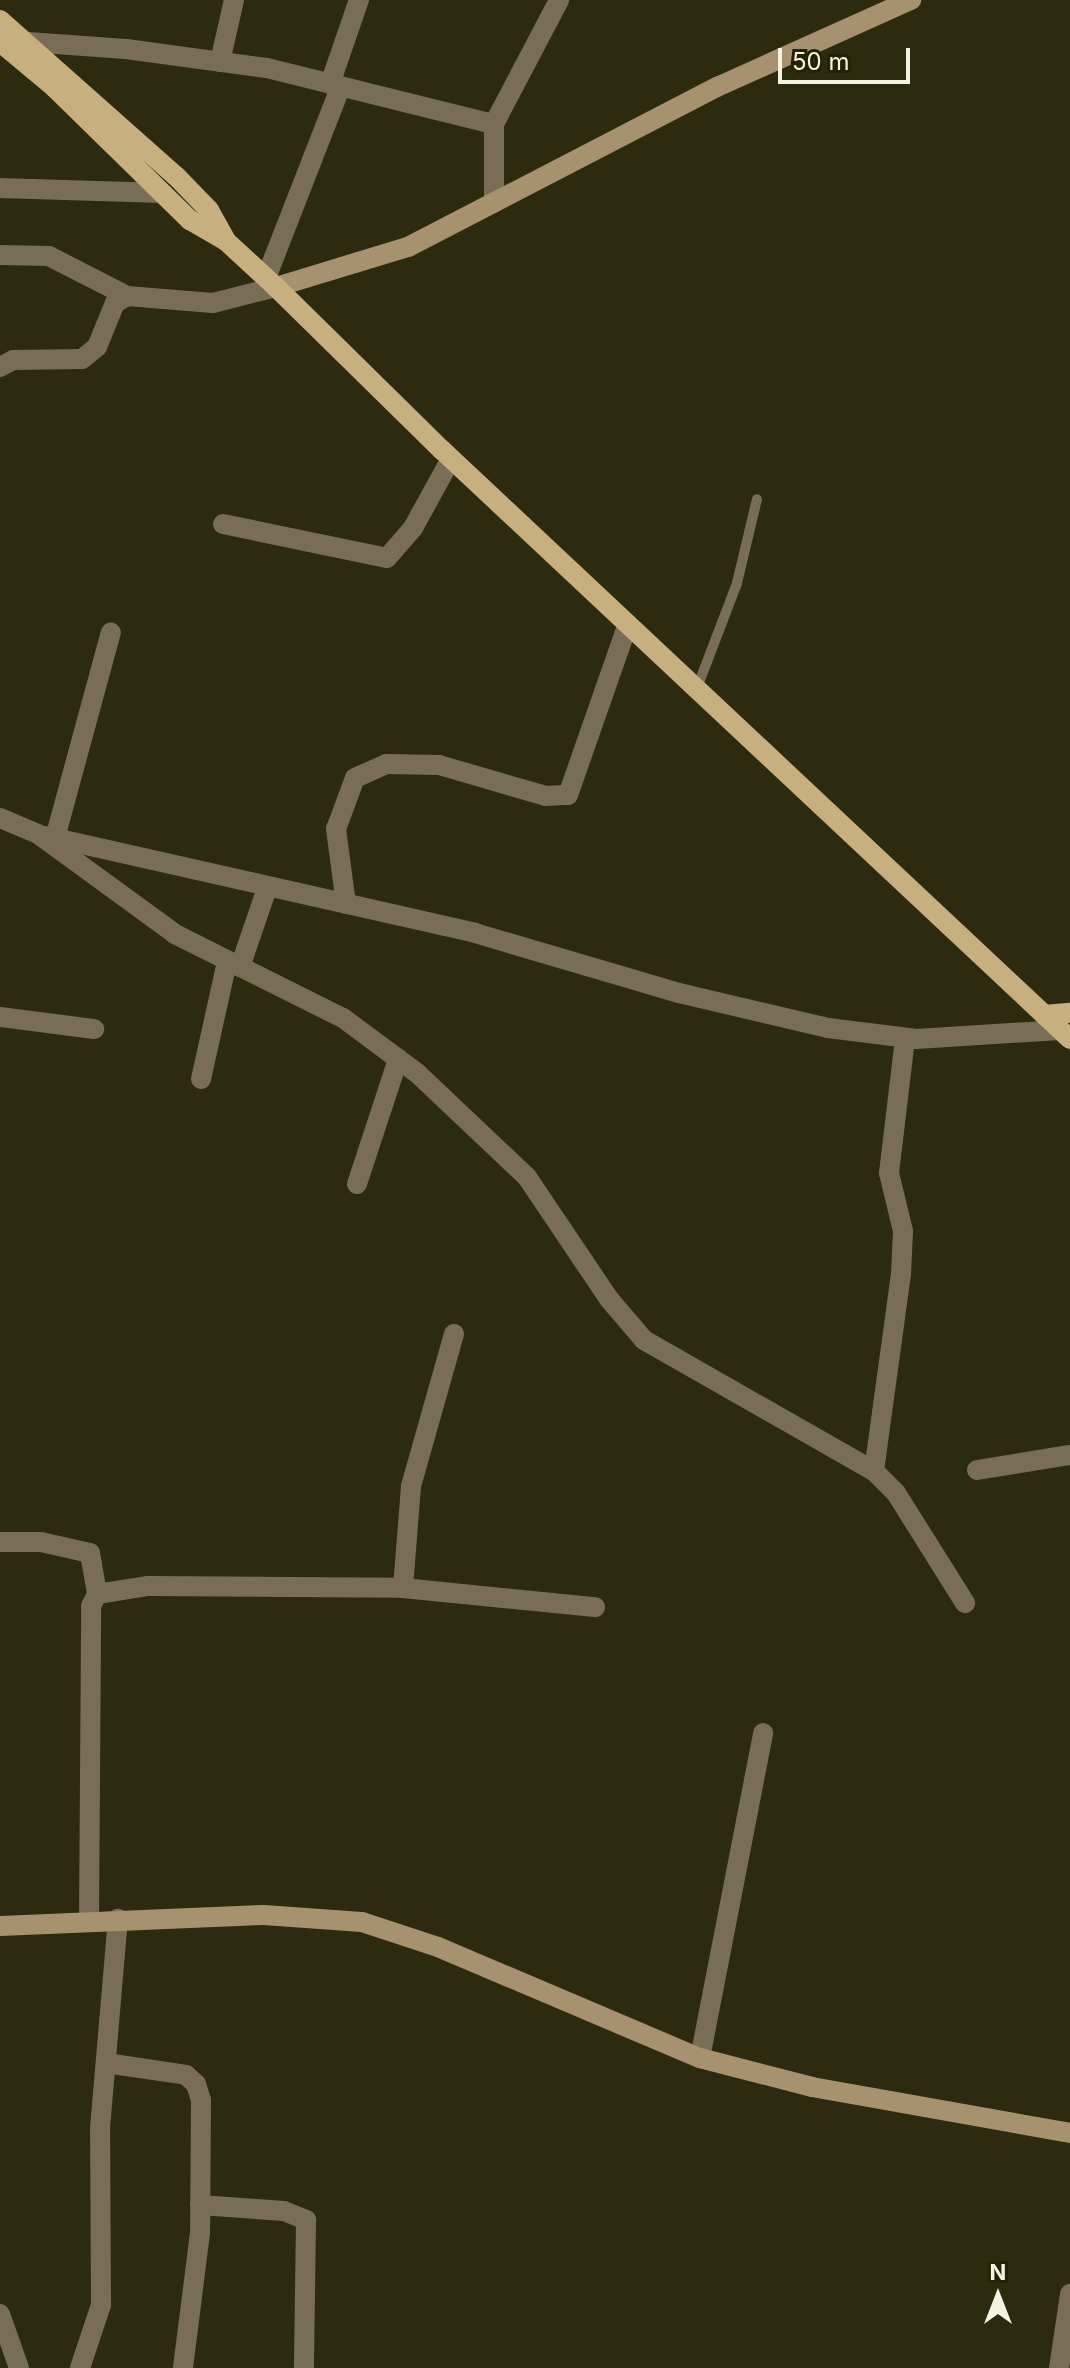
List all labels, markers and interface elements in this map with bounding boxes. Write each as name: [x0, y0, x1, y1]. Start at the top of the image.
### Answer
scale bar: [782, 32, 914, 82]
text: 50 m: [792, 47, 850, 76]
north arrow: [958, 2256, 1038, 2336]
text: N: [990, 2259, 1006, 2285]

